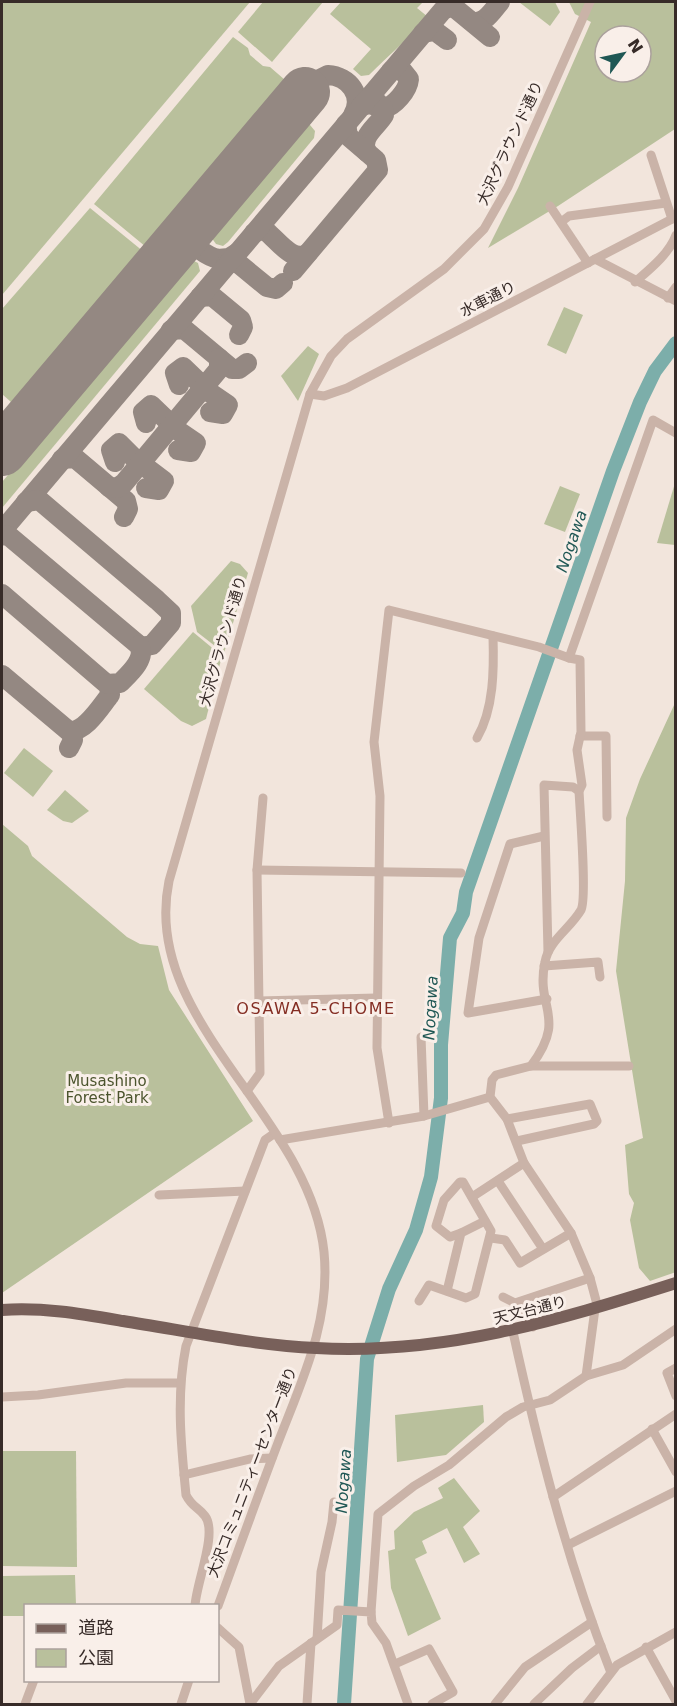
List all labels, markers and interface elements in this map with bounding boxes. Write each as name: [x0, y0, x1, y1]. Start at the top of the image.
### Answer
north arrow: [593, 24, 653, 84]
text: N: [624, 35, 647, 57]
street label: 大沢グラウンド通り: [473, 78, 547, 208]
street label: 水車通り: [457, 277, 519, 321]
water label: Nogawa: [552, 508, 591, 575]
street label: 大沢グラウンド通り: [196, 574, 250, 708]
water label: Nogawa: [419, 975, 442, 1041]
district label: OSAWA 5-CHOME: [236, 999, 396, 1018]
park label: Musashino Forest Park: [65, 1072, 149, 1107]
street label: 天文台通り: [491, 1292, 569, 1328]
street label: 大沢コミュニティーセンター通り: [203, 1364, 301, 1580]
water label: Nogawa: [332, 1448, 355, 1514]
legend: [24, 1604, 219, 1682]
text: 道路: [78, 1617, 114, 1638]
text: 公園: [78, 1647, 114, 1668]

